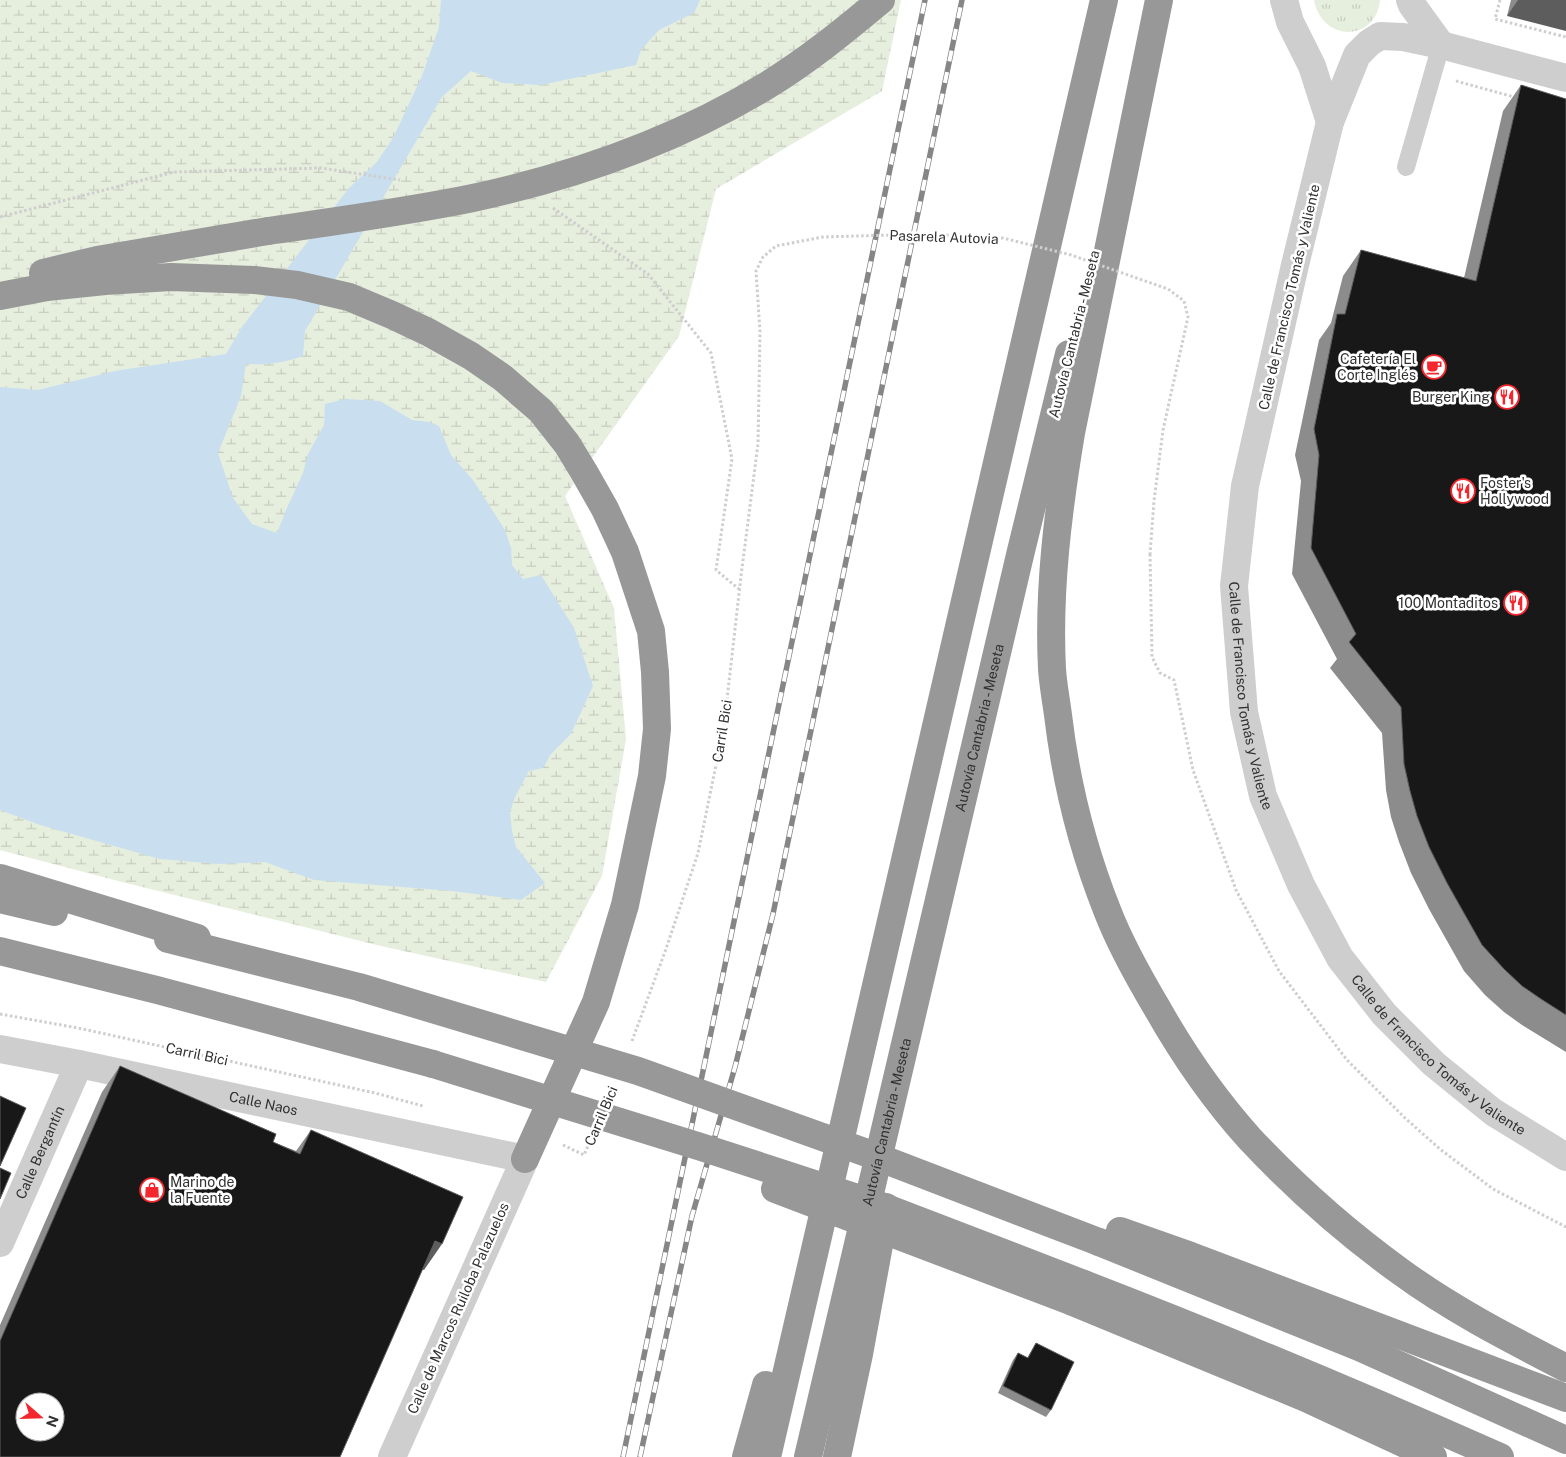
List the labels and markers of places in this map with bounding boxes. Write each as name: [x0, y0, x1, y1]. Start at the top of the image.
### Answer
place label: Cafetería El Corte Inglés: [1337, 351, 1416, 383]
cafe icon: Cafetería El Corte Inglés: [1421, 354, 1447, 380]
restaurant icon: Burger King: [1494, 384, 1520, 410]
place label: Burger King: [1412, 389, 1490, 405]
place label: Foster's Hollywood: [1480, 475, 1549, 507]
restaurant icon: Foster's Hollywood: [1450, 478, 1476, 504]
restaurant icon: 100 Montaditos: [1503, 590, 1529, 616]
place label: 100 Montaditos: [1399, 595, 1498, 611]
place label: Marino de la Fuente: [170, 1174, 235, 1206]
shop icon: Marino de la Fuente: [139, 1177, 165, 1203]

